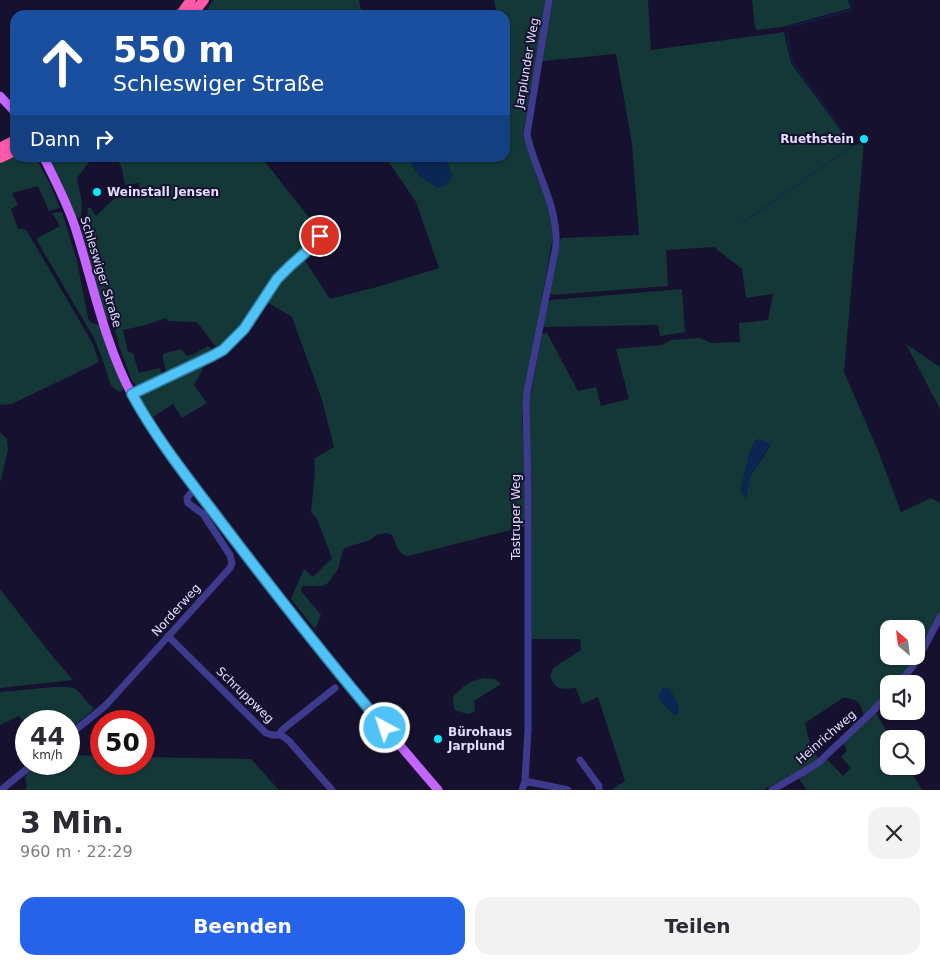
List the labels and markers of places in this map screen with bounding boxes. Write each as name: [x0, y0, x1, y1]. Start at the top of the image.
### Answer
place label: Ruethstein: [780, 132, 854, 146]
marker: Ruethstein: [858, 133, 870, 145]
place label: Weinstall Jensen: [107, 185, 219, 199]
marker: Weinstall Jensen: [91, 186, 103, 198]
pin: [299, 215, 341, 257]
place label: Bürohaus Jarplund: [447, 725, 512, 753]
marker: Bürohaus Jarplund: [432, 733, 444, 745]

